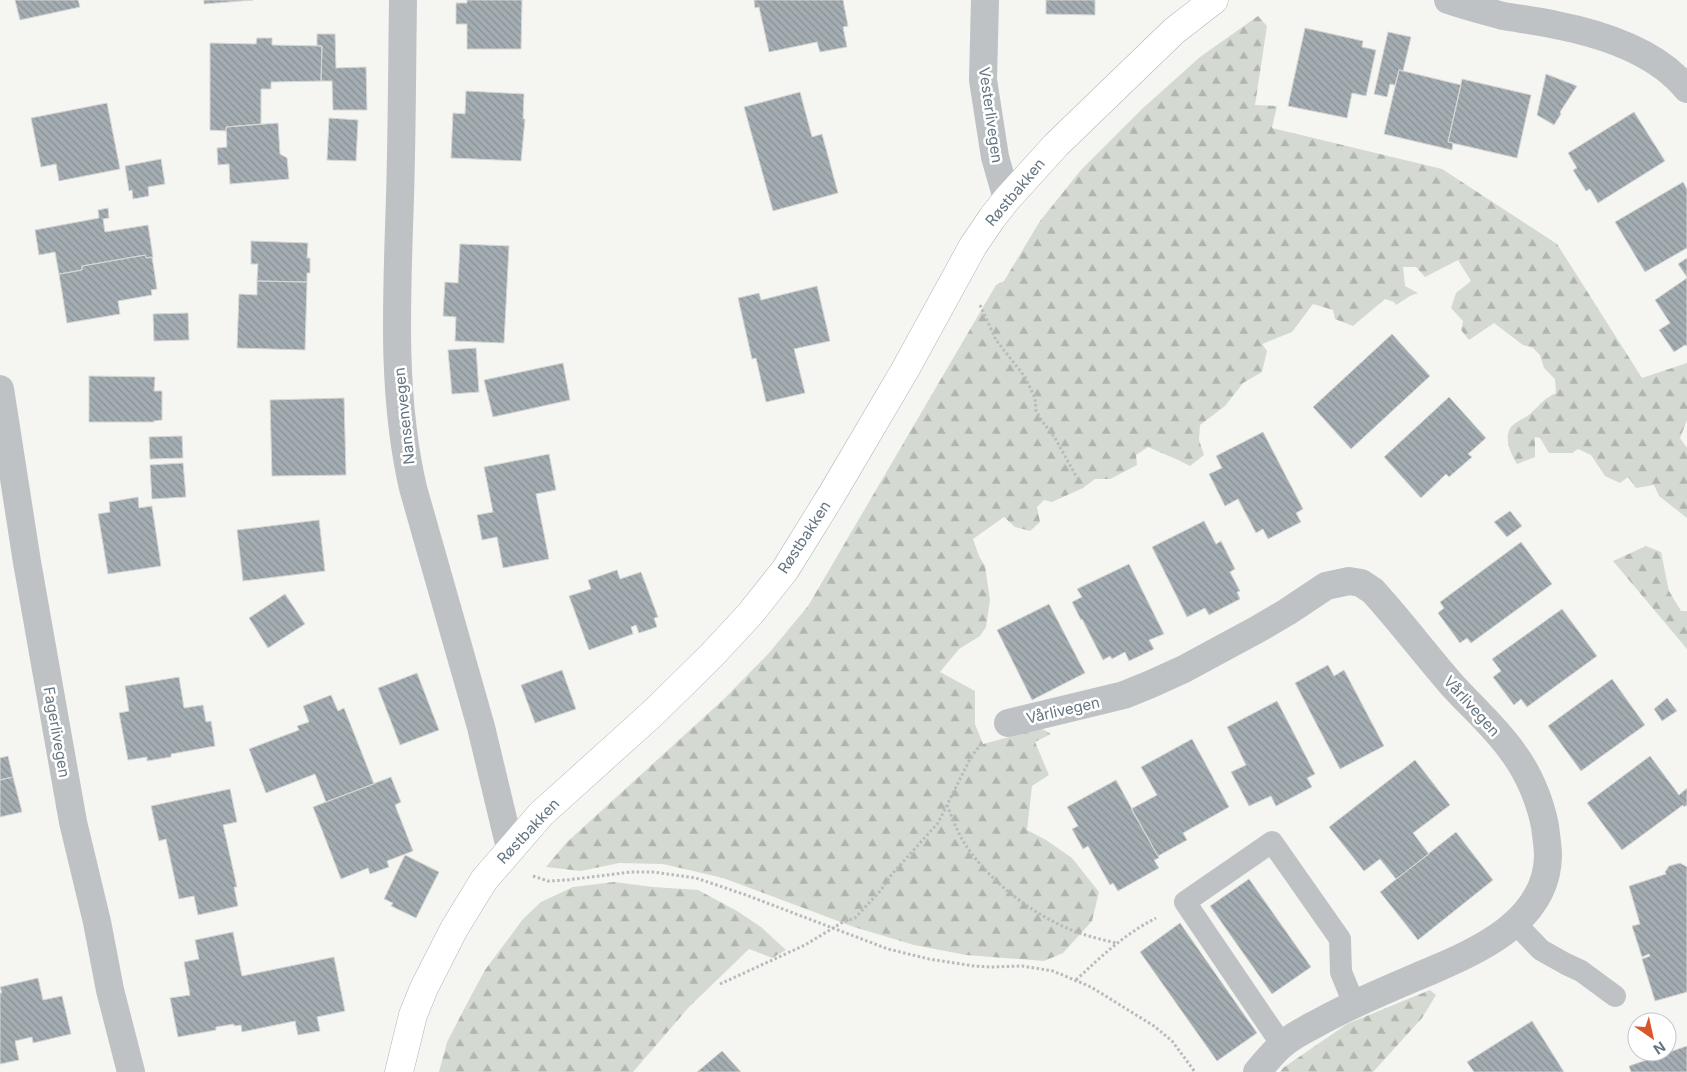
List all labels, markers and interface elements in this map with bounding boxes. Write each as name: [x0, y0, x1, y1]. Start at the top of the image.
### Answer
street label: Vesterlivegen: [975, 66, 1007, 164]
street label: Røstbakken: [981, 154, 1049, 230]
street label: Nansenvegen: [389, 366, 419, 466]
street label: Røstbakken: [773, 497, 835, 577]
street label: Vårlivegen: [1440, 672, 1504, 740]
street label: Fagerlivegen: [40, 685, 74, 779]
street label: Vårlivegen: [1024, 692, 1102, 728]
street label: Røstbakken: [493, 794, 563, 868]
north arrow: [1627, 1012, 1677, 1062]
text: N: [1650, 1038, 1669, 1058]

